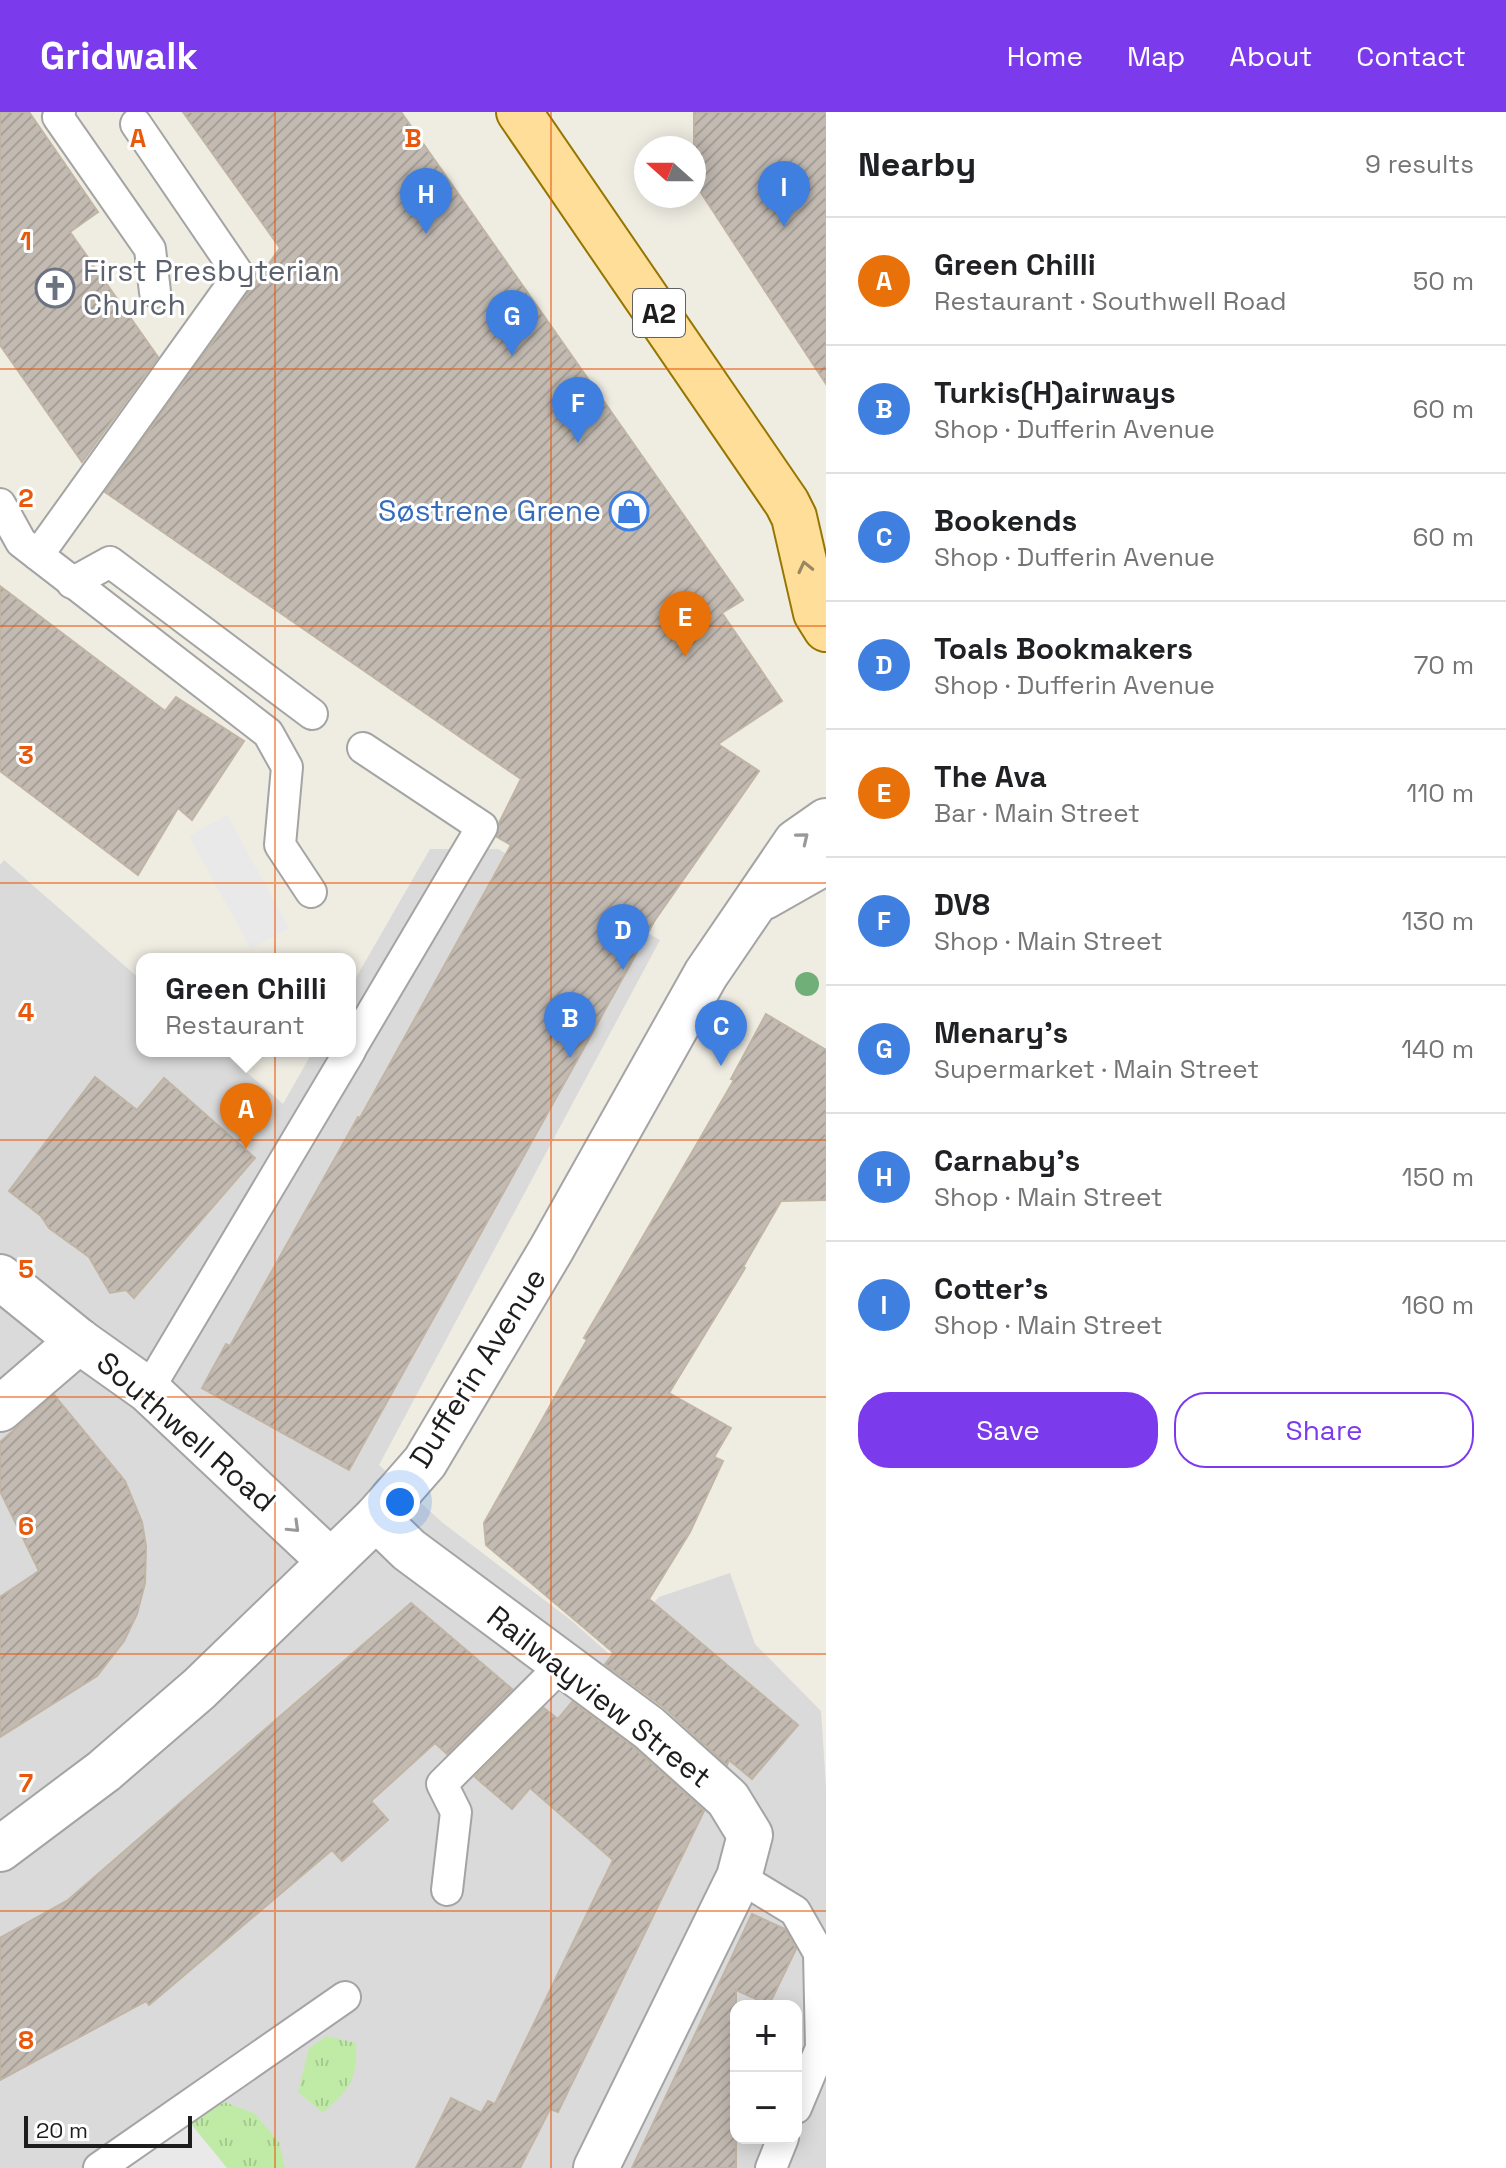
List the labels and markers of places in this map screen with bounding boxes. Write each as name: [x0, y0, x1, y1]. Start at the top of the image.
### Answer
pin: I: [758, 161, 810, 227]
pin: H: [400, 168, 452, 234]
place label: First Presbyterian Church: [83, 251, 340, 324]
church icon: First Presbyterian Church: [34, 267, 76, 309]
pin: G: [486, 290, 538, 356]
pin: F: [552, 377, 604, 443]
shop icon: Søstrene Grene: [608, 490, 650, 532]
place label: Søstrene Grene: [378, 491, 601, 530]
pin: E: [659, 591, 711, 657]
pin: D: [597, 904, 649, 970]
pin: B: [544, 992, 596, 1058]
pin: C: [695, 1000, 747, 1066]
pin: A: [220, 1083, 272, 1149]

